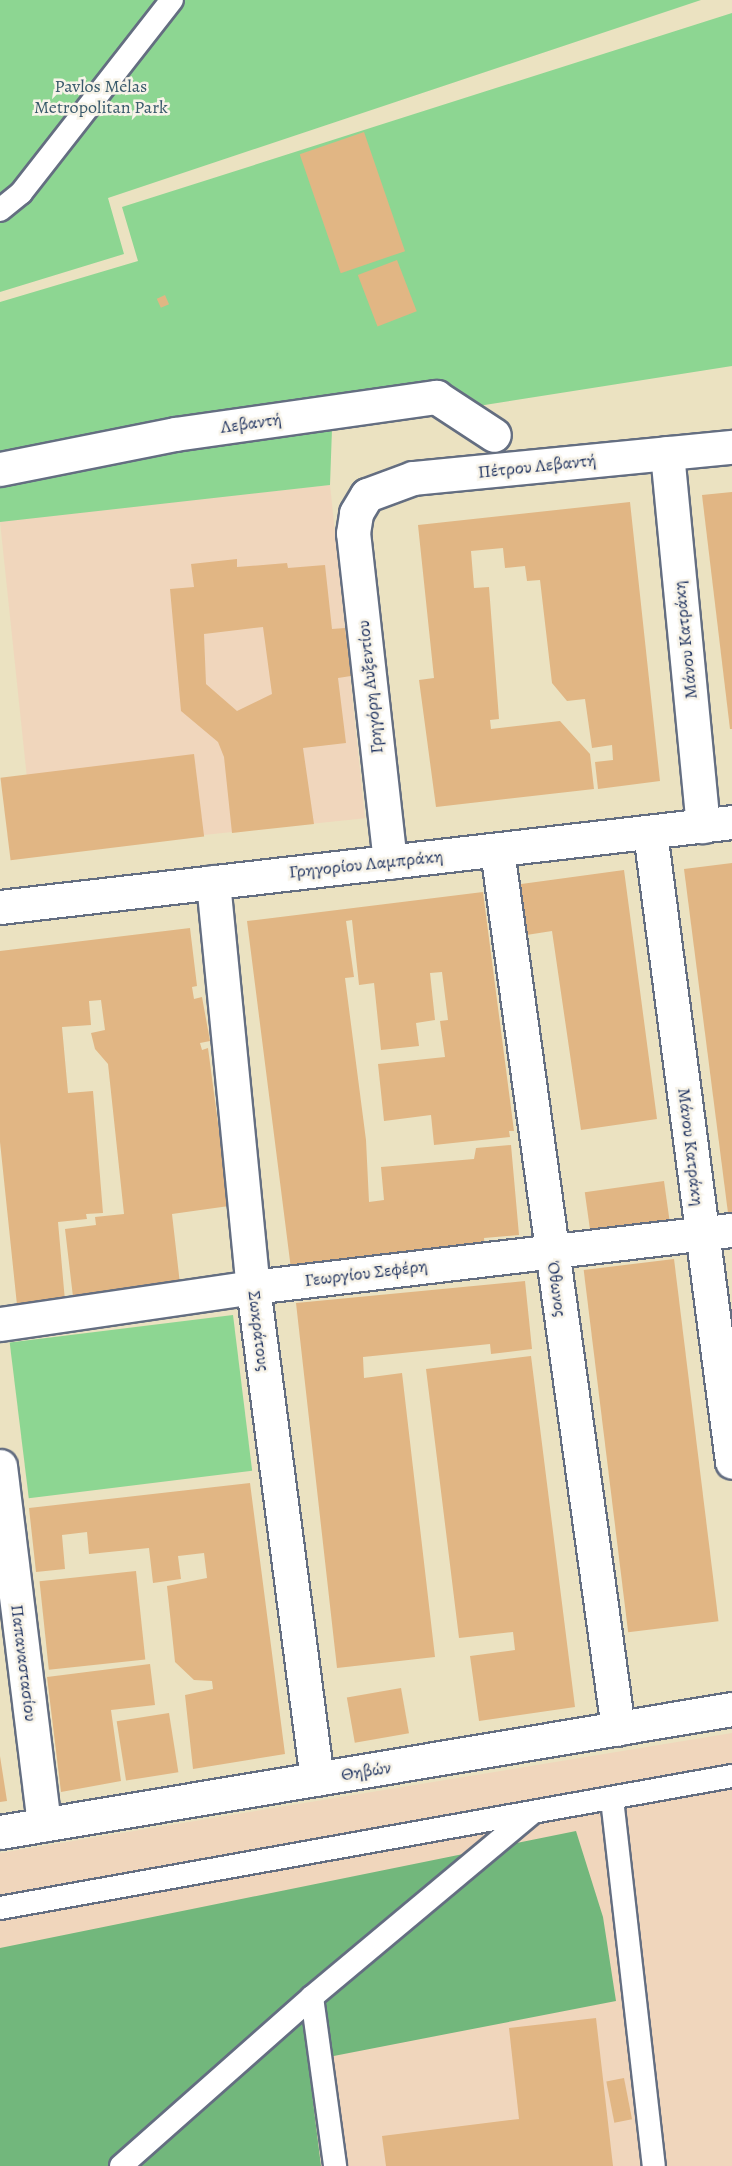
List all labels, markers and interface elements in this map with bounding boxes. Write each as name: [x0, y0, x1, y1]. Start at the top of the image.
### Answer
park label: Pavlos Melas Metropolitan Park: [34, 76, 168, 118]
street label: Λεβαντή: [219, 408, 283, 438]
street label: Πέτρου Λεβαντή: [477, 449, 597, 483]
street label: Μάνου Κατράκη: [668, 580, 702, 700]
street label: Γρηγόρη Αυξεντίου: [352, 619, 388, 755]
street label: Γρηγορίου Λαμπράκη: [288, 845, 444, 883]
street label: Μάνου Κατράκη: [673, 1087, 709, 1207]
street label: Γεωργίου Σεφέρη: [303, 1255, 429, 1291]
street label: Όθωνος: [542, 1260, 572, 1318]
street label: Σωκράτους: [243, 1289, 275, 1373]
street label: Παπαναστασίου: [6, 1603, 42, 1723]
street label: Θηβών: [340, 1756, 392, 1786]

